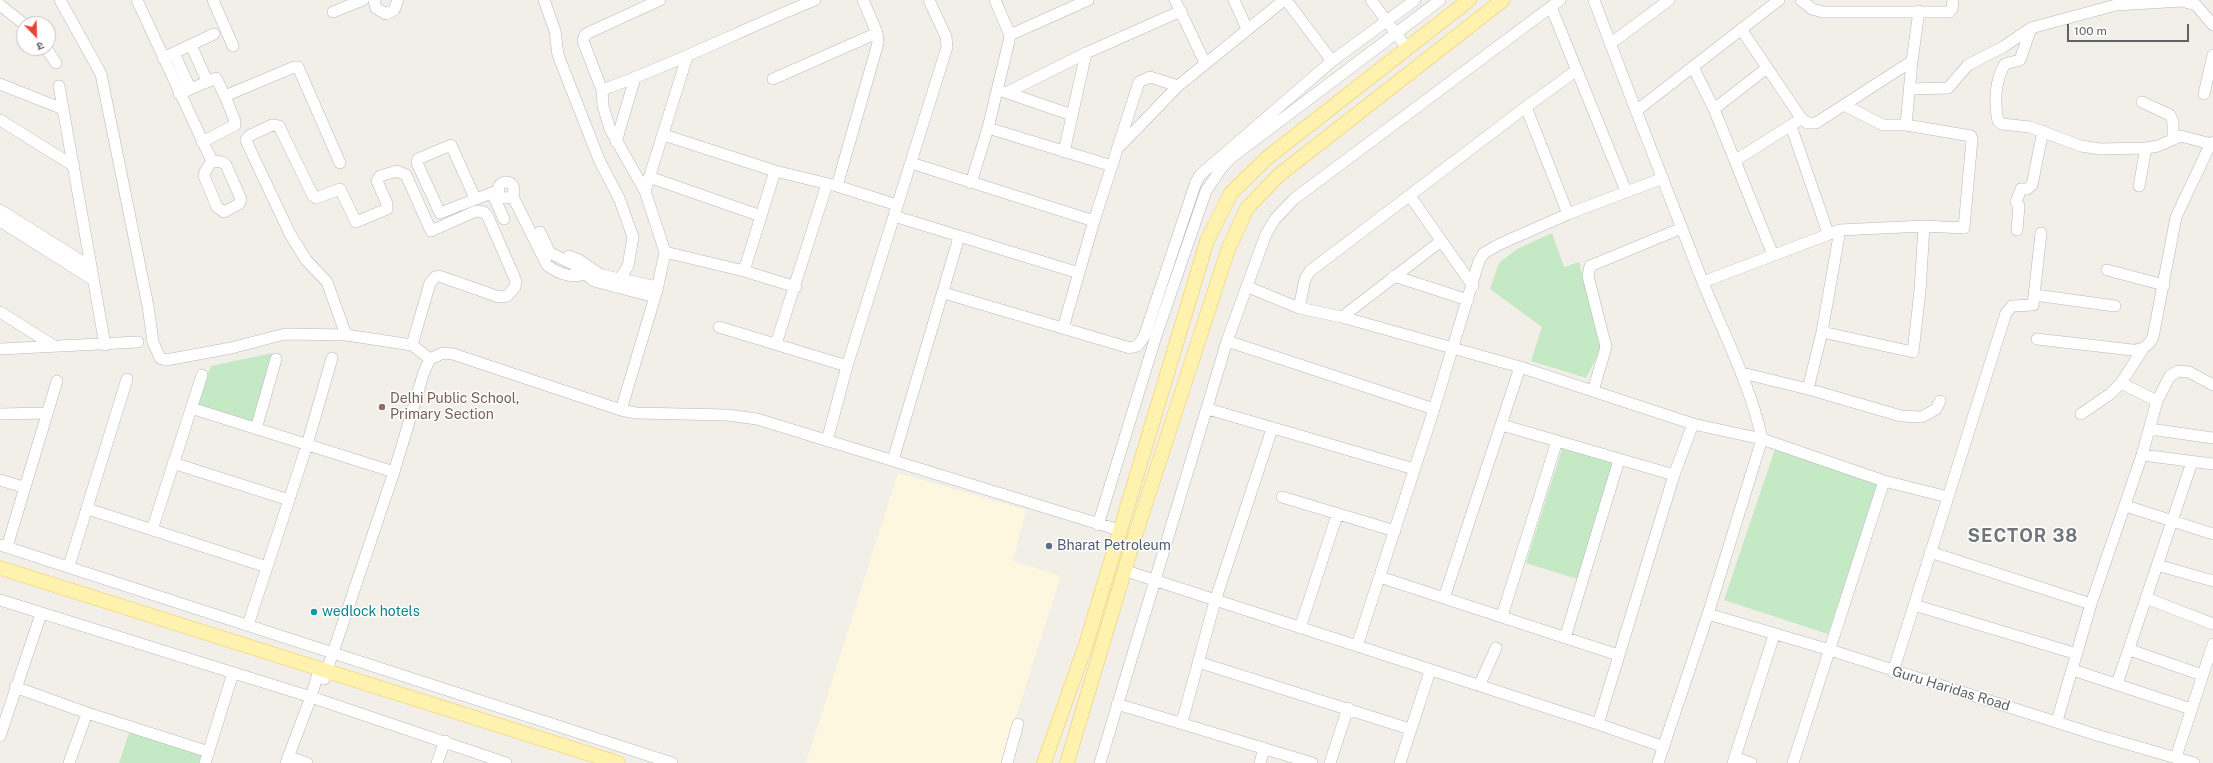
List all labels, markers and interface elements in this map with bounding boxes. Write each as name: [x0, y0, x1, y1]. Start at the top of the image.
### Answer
north arrow: [16, 16, 56, 56]
scale bar: [2069, 16, 2191, 42]
text: 100 m: [2074, 24, 2107, 38]
text: उ: [35, 39, 46, 53]
place label: Delhi Public School, Primary Section: [390, 391, 519, 424]
marker: Delhi Public School, Primary Section: [377, 402, 387, 412]
district label: SECTOR 38: [1968, 525, 2078, 547]
place label: Bharat Petroleum: [1057, 538, 1171, 554]
marker: Bharat Petroleum: [1044, 541, 1054, 551]
place label: wedlock hotels: [322, 604, 420, 620]
marker: wedlock hotels: [309, 607, 319, 617]
street label: Guru Haridas Road: [1890, 663, 2012, 715]

